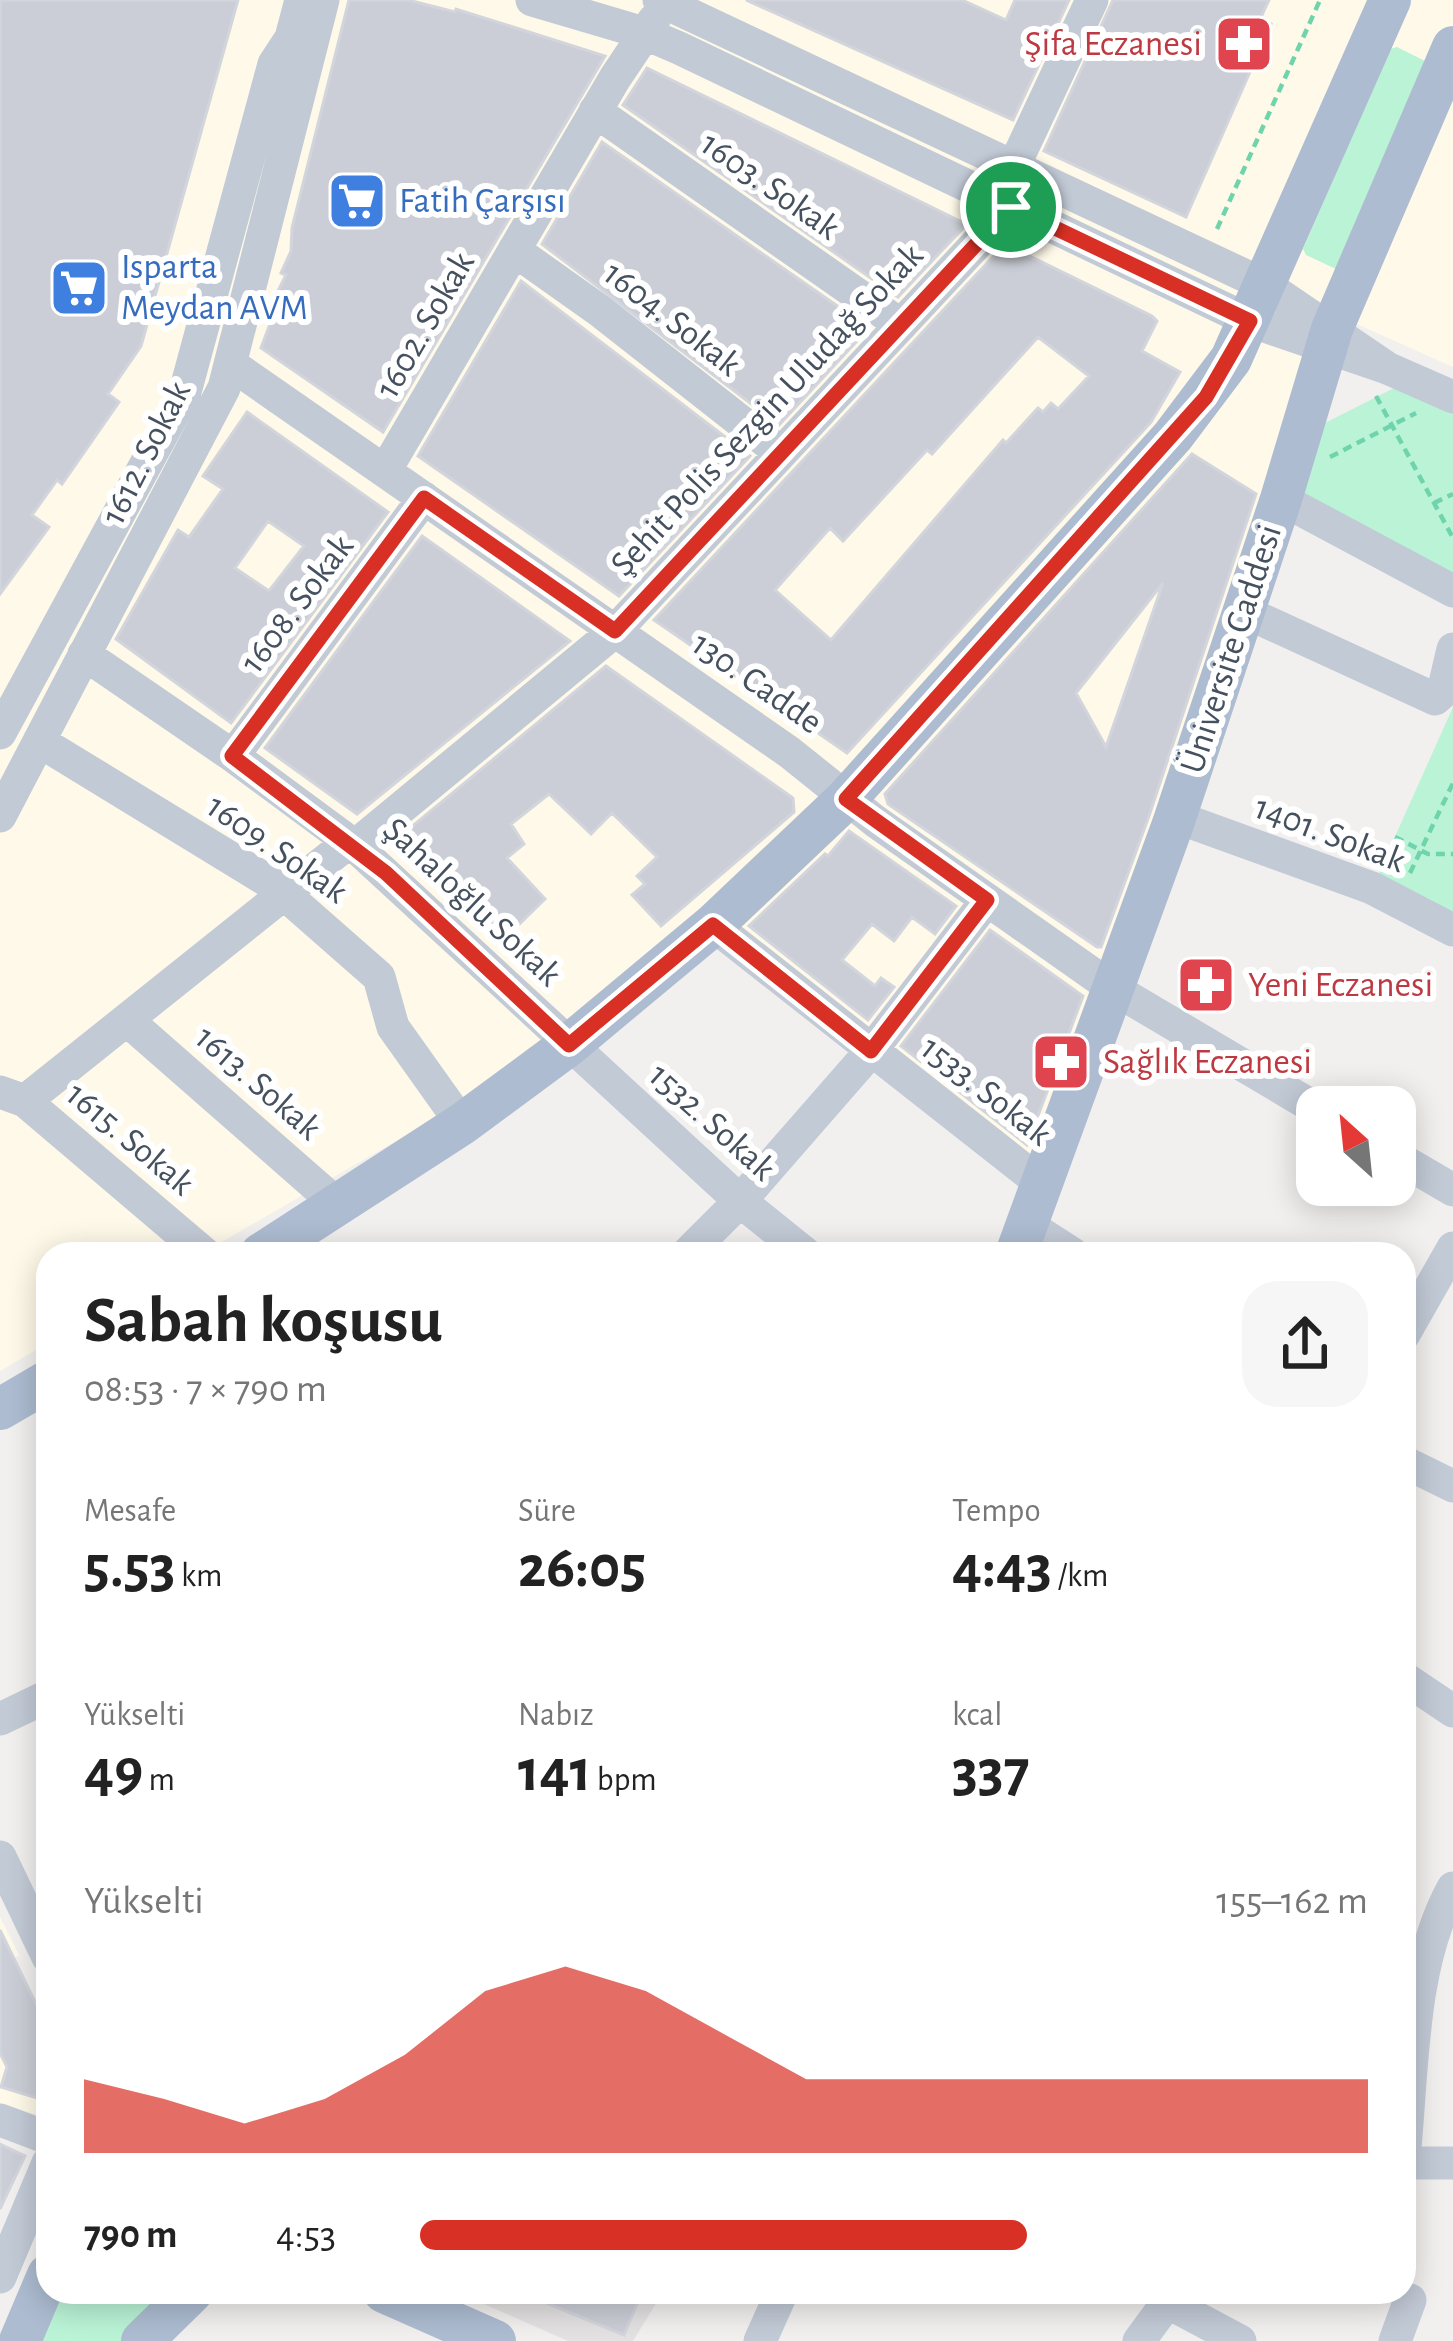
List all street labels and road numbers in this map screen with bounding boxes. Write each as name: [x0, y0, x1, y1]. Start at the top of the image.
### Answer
street label: 1603. Sokak: [694, 125, 846, 247]
street label: Şehit Polis Sezgin Uludağ Sokak: [604, 237, 930, 583]
street label: 1602. Sokak: [369, 246, 481, 404]
street label: 1604. Sokak: [597, 255, 748, 384]
street label: 1612. Sokak: [95, 375, 197, 530]
street label: Üniversite Caddesi: [1172, 520, 1288, 778]
street label: 1608. Sokak: [234, 528, 361, 680]
street label: 130. Cadde: [685, 625, 829, 741]
street label: 1609. Sokak: [200, 788, 354, 911]
street label: 1401. Sokak: [1250, 789, 1411, 879]
street label: Şahaloğlu Sokak: [376, 811, 568, 993]
street label: 1613. Sokak: [188, 1019, 328, 1147]
street label: 1533. Sokak: [914, 1029, 1058, 1153]
street label: 1532. Sokak: [642, 1057, 782, 1188]
street label: 1615. Sokak: [60, 1076, 201, 1203]

